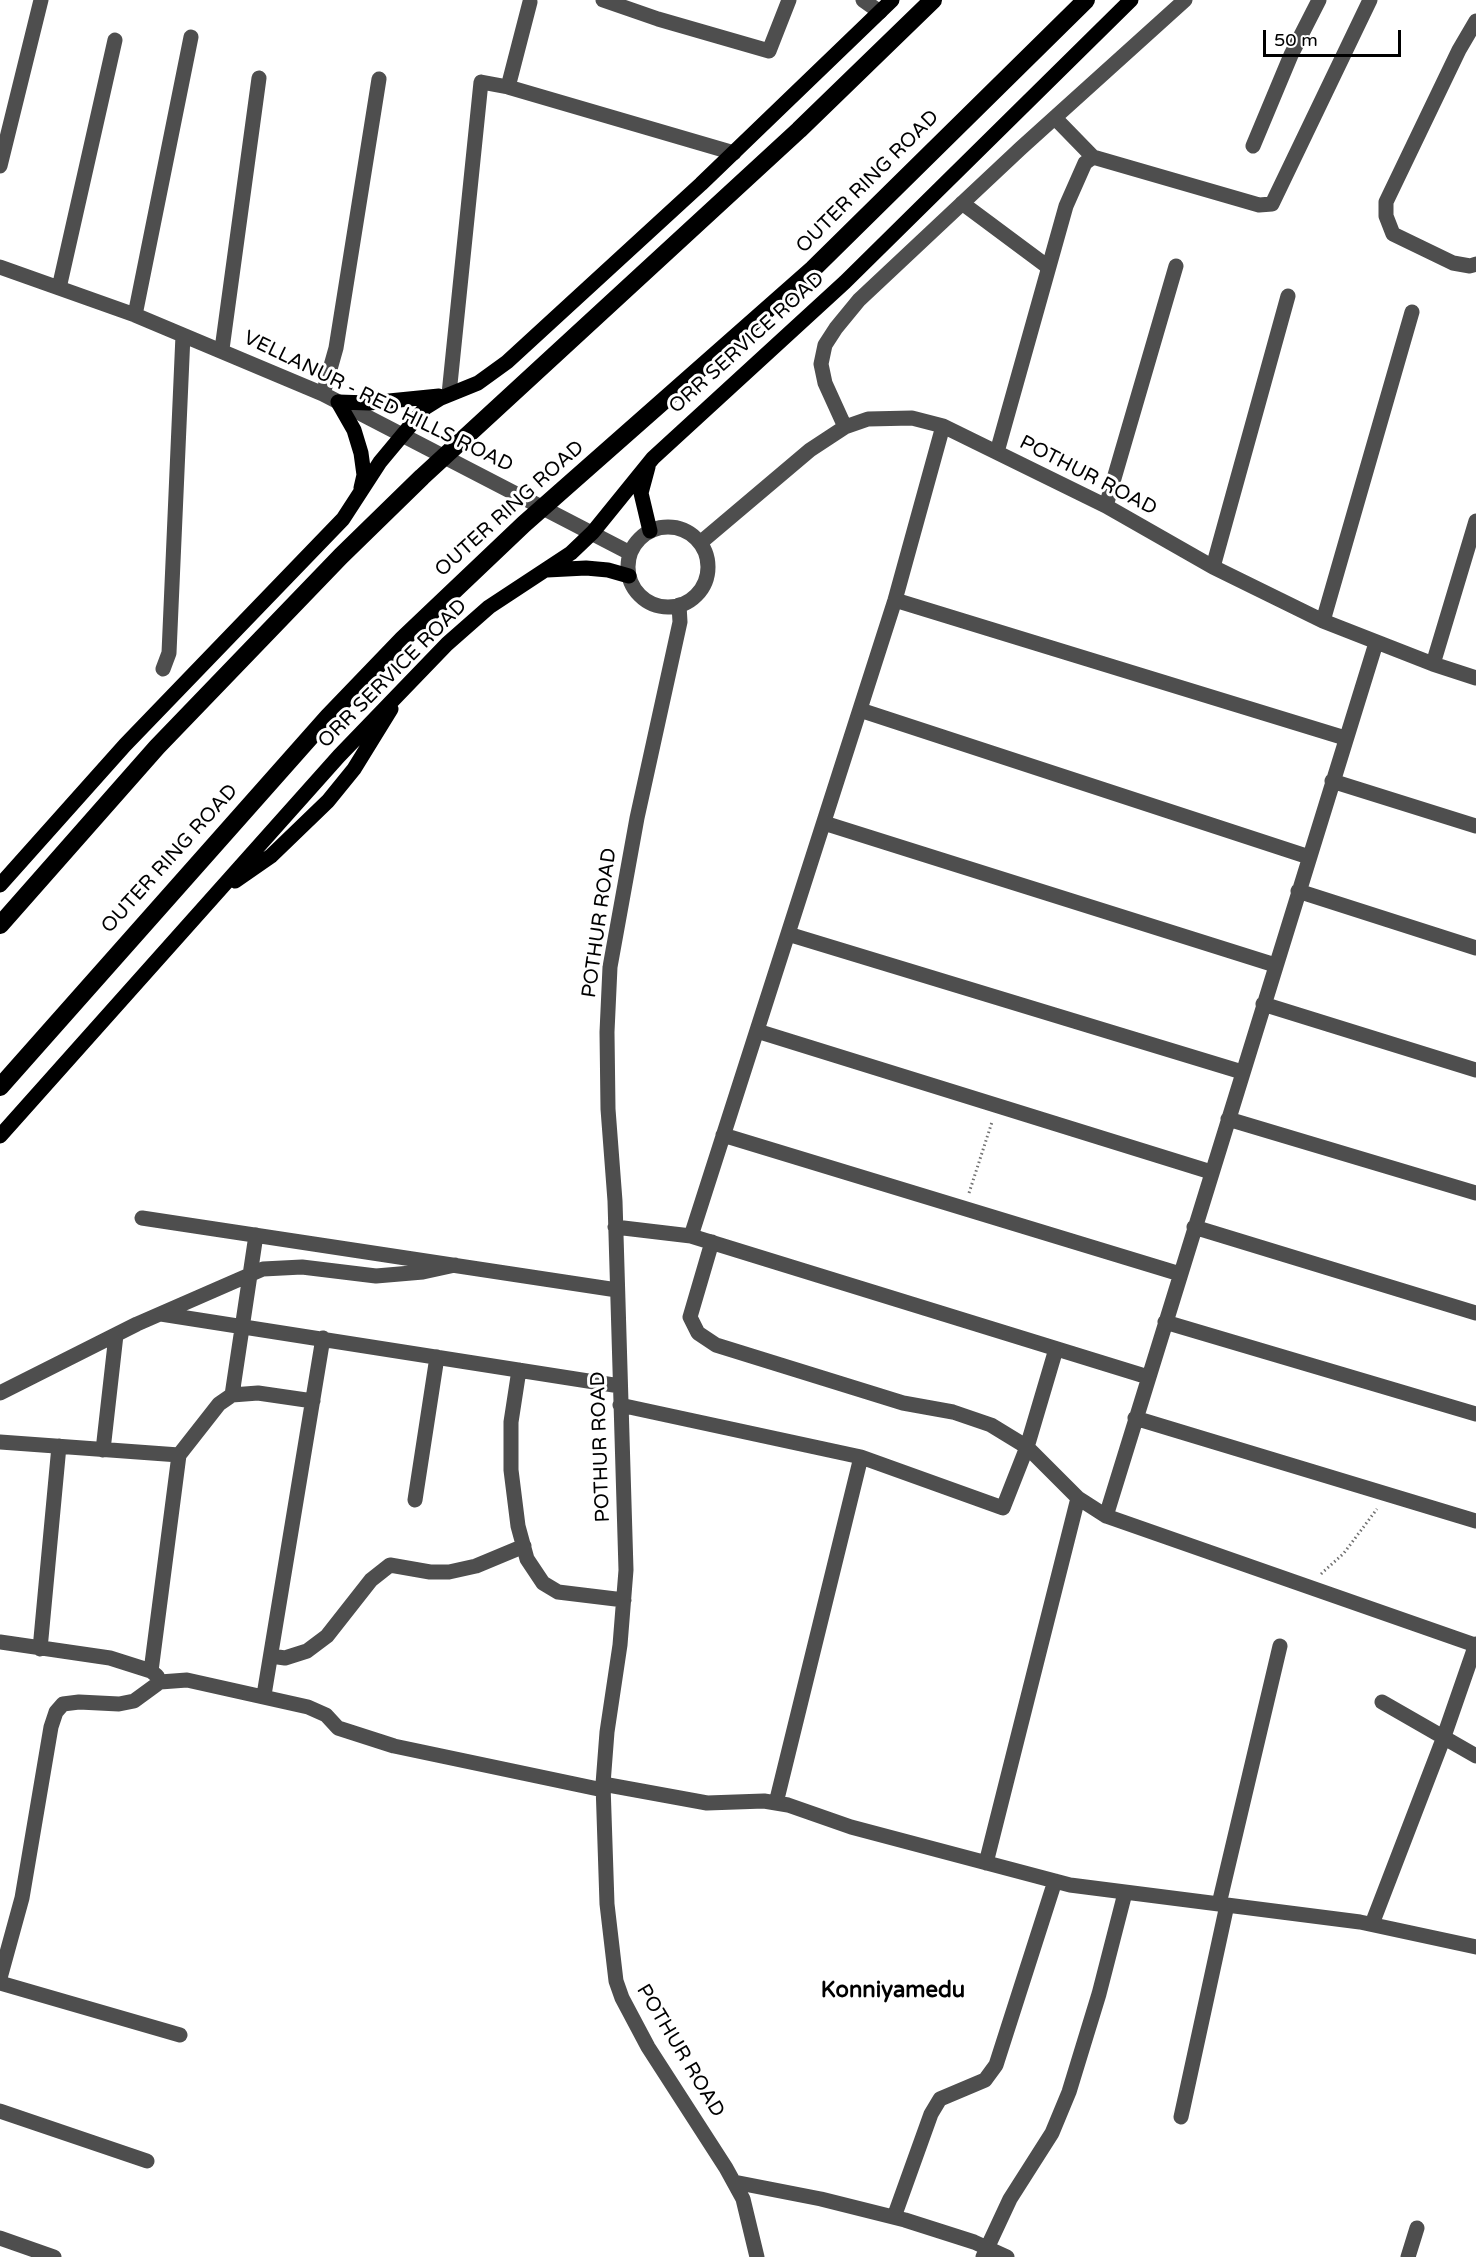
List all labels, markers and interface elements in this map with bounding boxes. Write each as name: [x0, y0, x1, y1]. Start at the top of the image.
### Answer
scale bar: [1266, 18, 1404, 56]
text: 50 m: [1274, 29, 1318, 51]
street label: OUTER RING ROAD: [792, 106, 944, 258]
street label: ORR SERVICE ROAD: [664, 267, 830, 419]
street label: VELLANUR - RED HILLS ROAD: [239, 326, 517, 478]
street label: POTHUR ROAD: [1015, 431, 1161, 521]
street label: OUTER RING ROAD: [431, 436, 589, 582]
street label: ORR SERVICE ROAD: [314, 595, 472, 753]
street label: OUTER RING ROAD: [97, 780, 243, 938]
street label: POTHUR ROAD: [578, 847, 622, 999]
street label: POTHUR ROAD: [586, 1371, 616, 1523]
district label: Konniyamedu: [821, 1978, 965, 2004]
street label: POTHUR ROAD: [631, 1980, 729, 2122]

